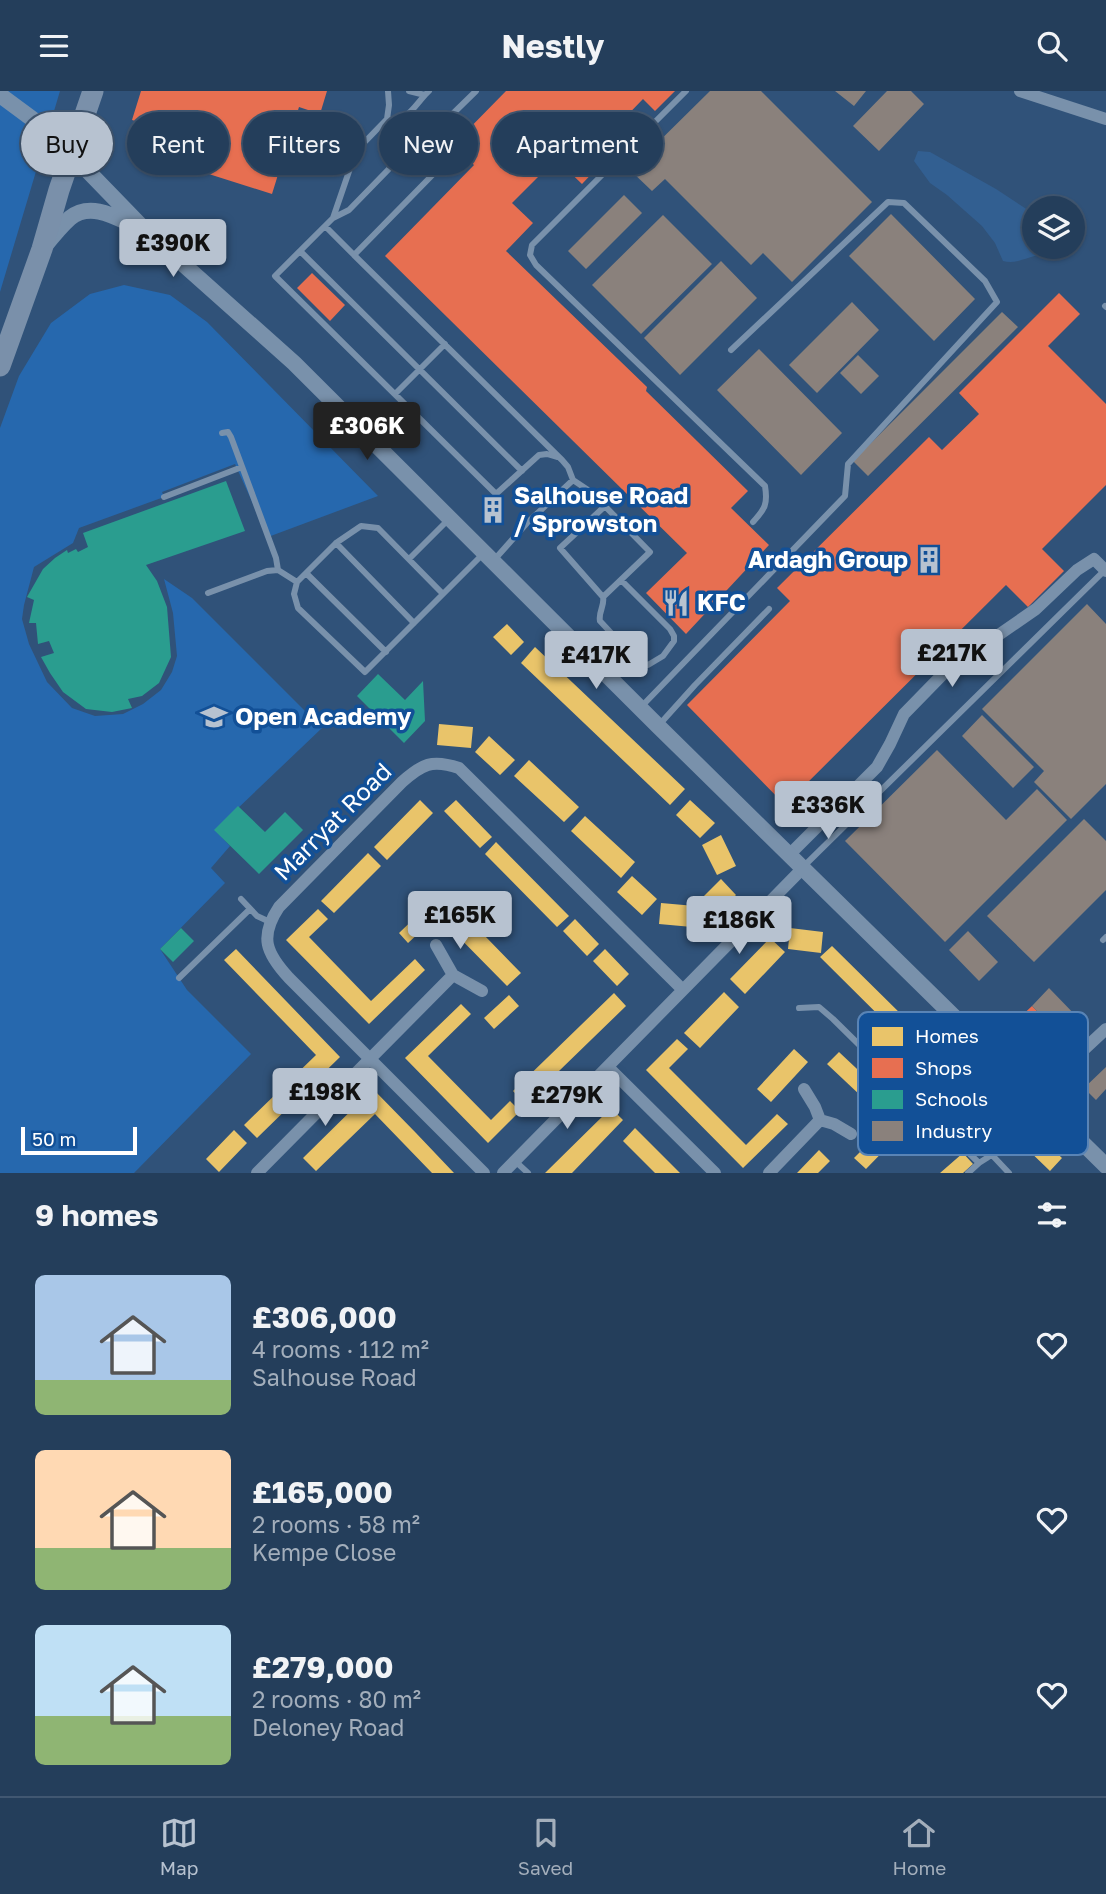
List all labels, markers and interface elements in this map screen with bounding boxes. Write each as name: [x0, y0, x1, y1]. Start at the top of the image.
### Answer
icon: menu: [35, 27, 73, 65]
text: Nestly: [501, 27, 605, 65]
icon: search: [1033, 27, 1071, 65]
chip: Buy: [21, 112, 113, 175]
chip: Rent: [127, 112, 229, 175]
chip: Filters: [243, 112, 365, 175]
chip: New: [379, 112, 478, 175]
chip: Apartment: [492, 112, 663, 175]
map controls: [1022, 196, 1085, 259]
button: layers: [1022, 196, 1085, 259]
pin: £390K: [124, 219, 222, 279]
text: £390K: [135, 228, 211, 256]
pin: £306K: [318, 403, 416, 462]
text: £306K: [329, 411, 405, 439]
place label: Salhouse Road / Sprowston: [514, 480, 688, 537]
building icon: Salhouse Road / Sprowston: [478, 495, 508, 525]
place label: Ardagh Group: [748, 544, 908, 573]
building icon: Ardagh Group: [914, 545, 944, 575]
place label: KFC: [697, 587, 746, 616]
restaurant icon: KFC: [661, 588, 691, 618]
pin: £217K: [903, 629, 1001, 689]
pin: £417K: [547, 631, 645, 691]
text: £217K: [917, 638, 987, 666]
text: £417K: [561, 640, 631, 668]
place label: Open Academy: [235, 701, 412, 730]
school or university icon: Open Academy: [199, 702, 229, 732]
street label: Marryat Road: [267, 756, 397, 886]
pin: £336K: [779, 781, 877, 841]
text: £336K: [791, 790, 865, 818]
pin: £165K: [411, 891, 509, 951]
pin: £186K: [690, 897, 788, 956]
text: £165K: [424, 900, 496, 928]
text: £186K: [702, 905, 776, 933]
legend: [858, 1012, 1088, 1155]
text: Homes: [915, 1024, 979, 1047]
text: Shops: [915, 1056, 972, 1079]
pin: £198K: [276, 1069, 374, 1128]
pin: £279K: [518, 1072, 616, 1131]
text: £198K: [288, 1077, 362, 1105]
text: £279K: [530, 1080, 604, 1108]
text: Schools: [915, 1087, 988, 1110]
text: Industry: [915, 1119, 992, 1142]
scale bar: [21, 1124, 136, 1156]
text: 50 m: [32, 1127, 76, 1150]
icon: filters: [1033, 1196, 1071, 1234]
text: 9 homes: [35, 1197, 158, 1233]
text: £306,000: [252, 1299, 397, 1335]
icon: home: [91, 1303, 175, 1387]
icon: heart: [1033, 1326, 1071, 1364]
text: 4 rooms · 112 m²: [252, 1335, 429, 1363]
text: Salhouse Road: [252, 1363, 417, 1391]
text: £165,000: [252, 1474, 393, 1510]
icon: home: [91, 1478, 175, 1562]
icon: heart: [1033, 1501, 1071, 1539]
text: 2 rooms · 58 m²: [252, 1510, 420, 1538]
text: Kempe Close: [252, 1538, 396, 1566]
text: £279,000: [252, 1649, 394, 1685]
icon: home: [91, 1653, 175, 1737]
icon: heart: [1033, 1676, 1071, 1714]
text: 2 rooms · 80 m²: [252, 1685, 421, 1713]
text: Deloney Road: [252, 1713, 404, 1741]
tab: Map: [160, 1814, 198, 1879]
tab: Saved: [518, 1814, 573, 1879]
tab: Home: [893, 1814, 946, 1879]

